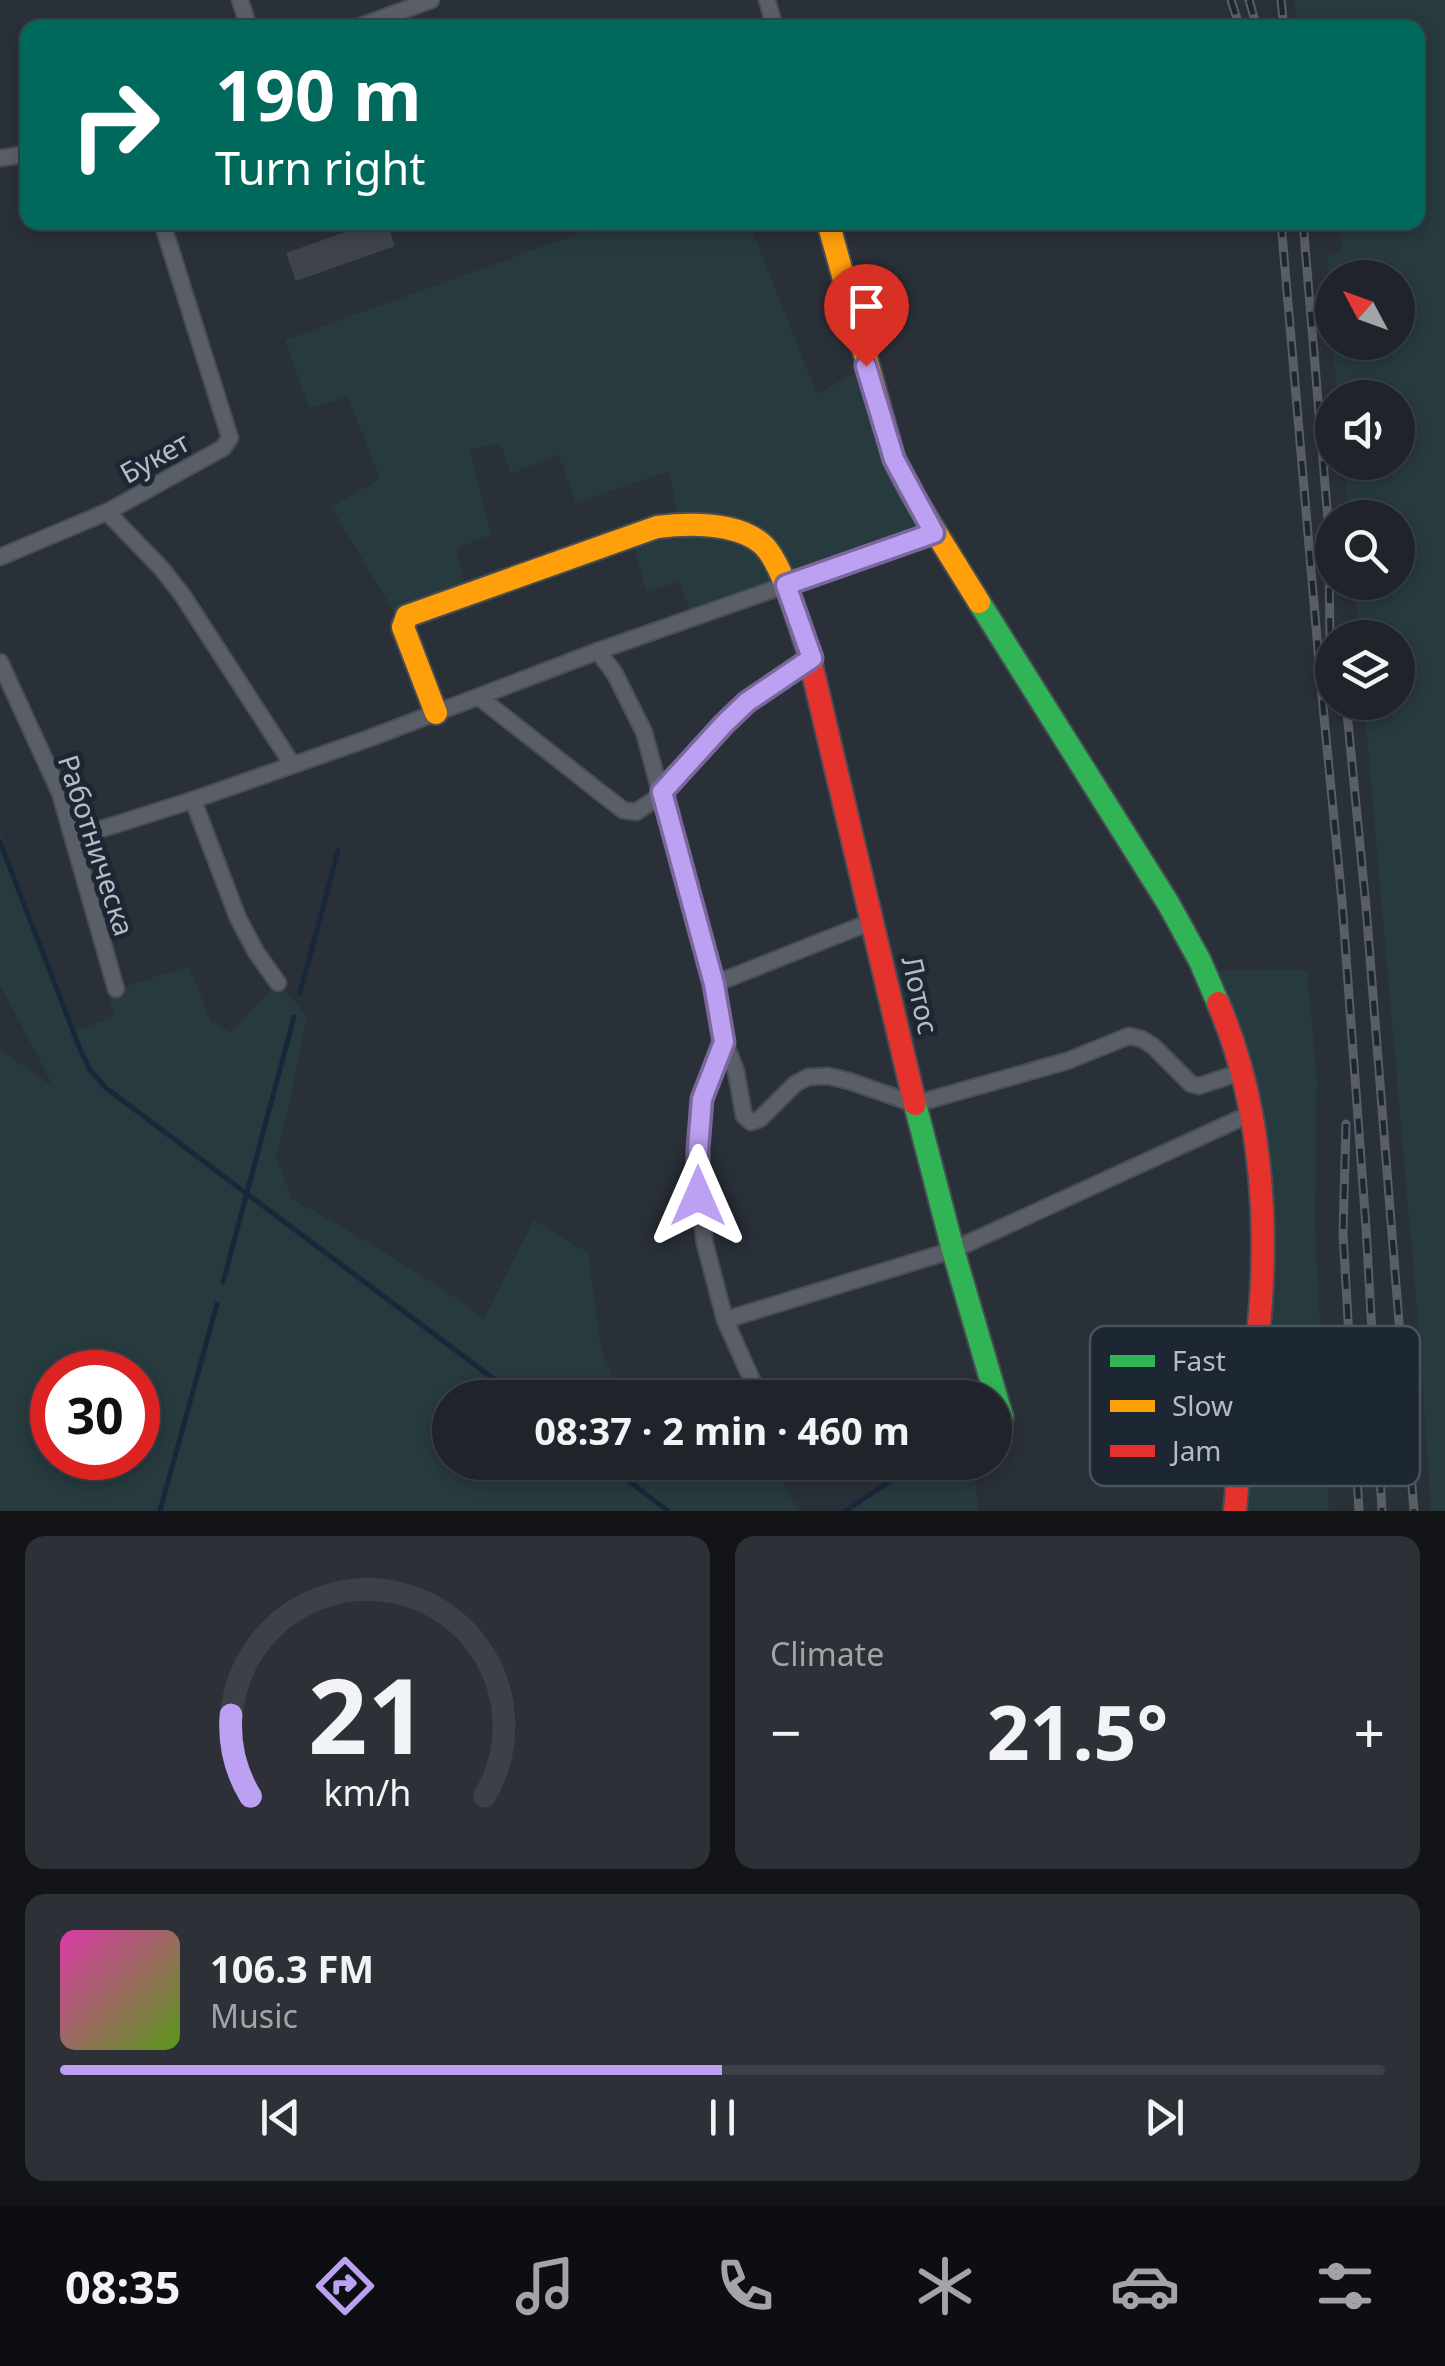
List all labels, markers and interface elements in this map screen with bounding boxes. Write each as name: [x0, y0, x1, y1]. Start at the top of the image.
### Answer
text: 190 m: [215, 46, 422, 142]
icon: right: [50, 60, 180, 190]
text: Turn right: [215, 137, 426, 198]
north arrow: [1315, 260, 1415, 360]
map controls: [1315, 260, 1415, 720]
pin: [824, 264, 909, 367]
icon: arrive: [839, 279, 894, 334]
button: sound: [1315, 380, 1415, 480]
street label: Букет: [113, 423, 195, 491]
button: search: [1315, 500, 1415, 600]
button: layers: [1315, 620, 1415, 720]
street label: Работническа: [50, 750, 144, 940]
street label: Лотос: [894, 952, 948, 1038]
position arrow: [646, 1144, 750, 1248]
legend: [1090, 1326, 1420, 1486]
text: Fast: [1172, 1341, 1226, 1379]
speed limit sign: 30: [30, 1350, 160, 1480]
text: Slow: [1172, 1386, 1233, 1424]
text: 08:37 · 2 min · 460 m: [534, 1404, 910, 1456]
text: Jam: [1169, 1431, 1222, 1469]
text: Climate: [770, 1632, 884, 1675]
text: 21: [308, 1643, 427, 1784]
text: 21.5°: [987, 1680, 1168, 1782]
text: −: [770, 1694, 801, 1769]
text: +: [1354, 1694, 1385, 1769]
text: km/h: [324, 1768, 411, 1816]
text: 106.3 FM: [210, 1942, 374, 1994]
text: Music: [210, 1994, 298, 2037]
icon: previous: [253, 2090, 308, 2145]
icon: pause: [695, 2090, 750, 2145]
icon: next: [1137, 2090, 1192, 2145]
icon: directions: [310, 2251, 380, 2321]
icon: music: [510, 2251, 580, 2321]
icon: phone: [710, 2251, 780, 2321]
icon: climate: [910, 2251, 980, 2321]
icon: car: [1110, 2251, 1180, 2321]
icon: filters: [1310, 2251, 1380, 2321]
text: 08:35: [65, 2256, 181, 2317]

